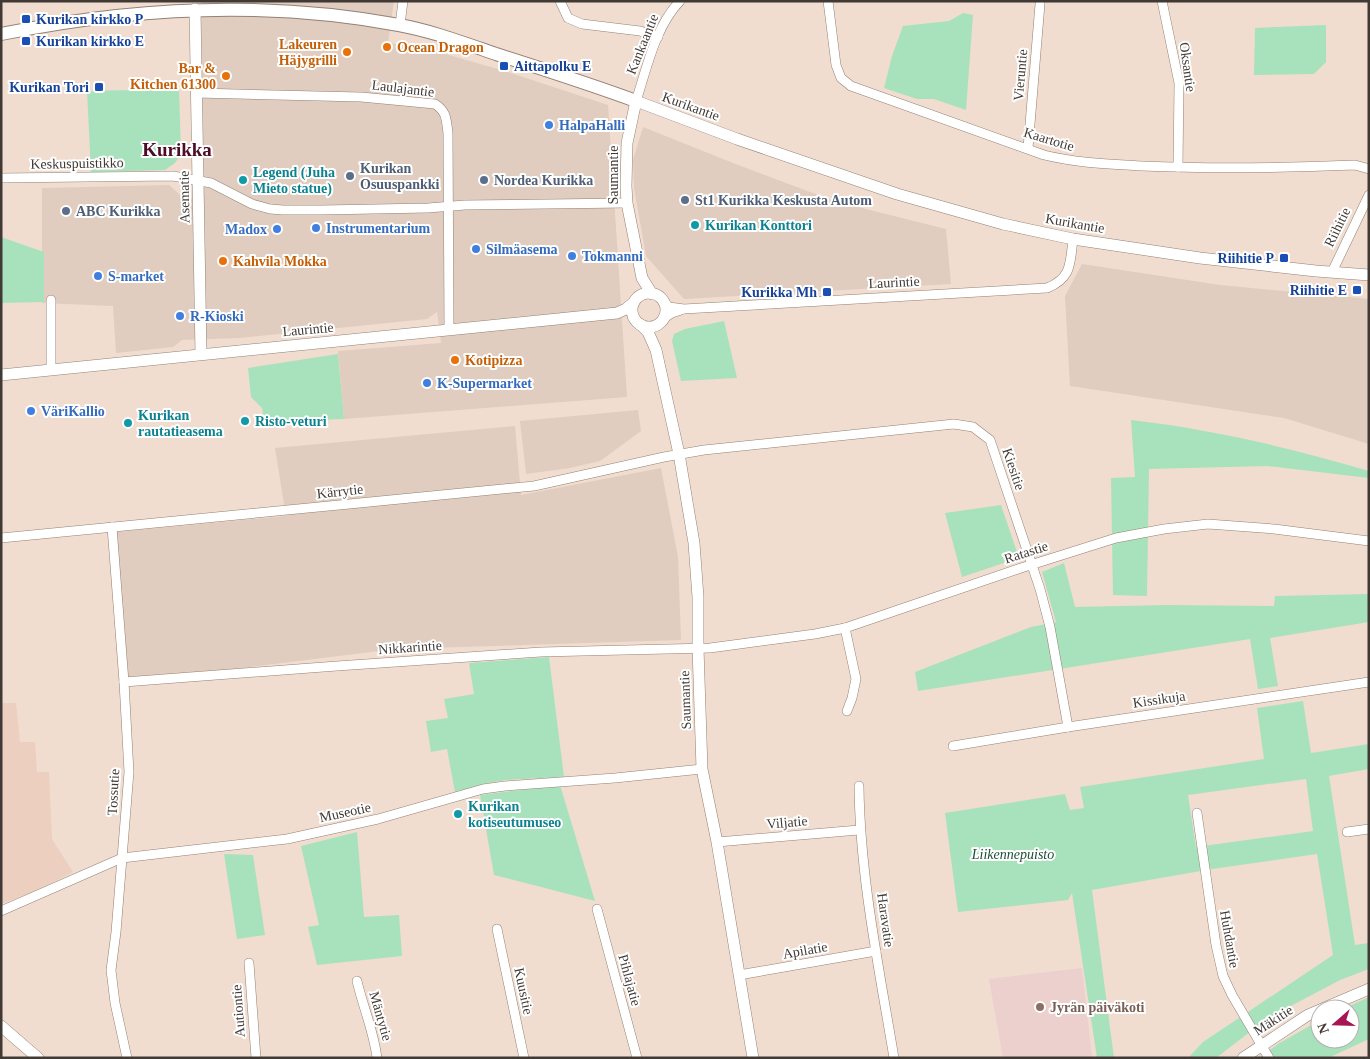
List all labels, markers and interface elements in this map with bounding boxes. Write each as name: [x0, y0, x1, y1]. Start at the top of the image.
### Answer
place label: Kurikan kirkko P: [36, 12, 144, 27]
street label: Kankaantie: [624, 12, 661, 77]
marker: Kurikan kirkko P: [20, 13, 32, 25]
place label: Kurikan kirkko E: [36, 34, 144, 49]
marker: Kurikan kirkko E: [20, 35, 32, 47]
place label: Lakeuren Häjygrilli: [279, 37, 337, 68]
place label: Ocean Dragon: [397, 40, 484, 55]
marker: Ocean Dragon: [381, 41, 393, 53]
street label: Oksantie: [1177, 41, 1198, 93]
marker: Lakeuren Häjygrilli: [341, 46, 353, 58]
street label: Vieruntie: [1011, 48, 1030, 102]
place label: Aittapolku E: [514, 59, 591, 74]
marker: Aittapolku E: [498, 60, 510, 72]
place label: Bar & Kitchen 61300: [130, 61, 216, 92]
marker: Bar & Kitchen 61300: [220, 70, 232, 82]
street label: Laulajantie: [371, 77, 435, 100]
place label: Kurikan Tori: [9, 80, 89, 95]
marker: Kurikan Tori: [93, 81, 105, 93]
street label: Kurikantie: [660, 89, 722, 124]
place label: HalpaHalli: [559, 118, 625, 133]
marker: HalpaHalli: [543, 119, 555, 131]
street label: Kaartotie: [1022, 125, 1076, 154]
district label: Kurikka: [142, 139, 212, 160]
street label: Saumantie: [606, 145, 621, 205]
street label: Keskuspuistikko: [30, 155, 124, 172]
place label: Kurikan Osuuspankki: [360, 161, 440, 192]
place label: Legend (Juha Mieto statue): [253, 165, 335, 197]
street label: Asematie: [177, 170, 192, 224]
marker: Kurikan Osuuspankki: [344, 170, 356, 182]
place label: Nordea Kurikka: [494, 173, 593, 188]
marker: Legend (Juha Mieto statue): [237, 174, 249, 186]
marker: Nordea Kurikka: [478, 174, 490, 186]
place label: St1 Kurikka Keskusta Autom: [695, 193, 872, 208]
marker: St1 Kurikka Keskusta Autom: [679, 194, 691, 206]
place label: ABC Kurikka: [76, 204, 160, 219]
marker: ABC Kurikka: [60, 205, 72, 217]
street label: Riihitie: [1322, 205, 1353, 249]
street label: Kurikantie: [1044, 211, 1106, 236]
place label: Kurikan Konttori: [705, 218, 812, 233]
marker: Kurikan Konttori: [689, 219, 701, 231]
place label: Instrumentarium: [326, 221, 431, 236]
place label: Madox: [225, 222, 267, 237]
marker: Instrumentarium: [310, 222, 322, 234]
marker: Madox: [271, 223, 283, 235]
place label: Silmäasema: [486, 242, 558, 257]
marker: Silmäasema: [470, 243, 482, 255]
place label: Tokmanni: [582, 249, 643, 264]
marker: Tokmanni: [566, 250, 578, 262]
place label: Riihitie P: [1218, 251, 1274, 266]
marker: Riihitie P: [1278, 252, 1290, 264]
place label: Kahvila Mokka: [233, 254, 327, 269]
marker: Kahvila Mokka: [217, 255, 229, 267]
place label: S-market: [108, 269, 164, 284]
marker: S-market: [92, 270, 104, 282]
street label: Laurintie: [868, 274, 920, 291]
place label: Riihitie E: [1290, 283, 1347, 298]
marker: Riihitie E: [1351, 284, 1363, 296]
place label: Kurikka Mh: [741, 285, 817, 300]
marker: Kurikka Mh: [821, 286, 833, 298]
place label: R-Kioski: [190, 309, 244, 324]
marker: R-Kioski: [174, 310, 186, 322]
street label: Laurintie: [282, 320, 334, 339]
place label: Kotipizza: [465, 353, 523, 368]
marker: Kotipizza: [449, 354, 461, 366]
place label: K-Supermarket: [437, 376, 532, 391]
marker: K-Supermarket: [421, 377, 433, 389]
place label: VäriKallio: [41, 404, 105, 419]
marker: VäriKallio: [25, 405, 37, 417]
place label: Kurikan rautatieasema: [138, 408, 223, 439]
place label: Risto-veturi: [255, 414, 327, 429]
marker: Risto-veturi: [239, 415, 251, 427]
marker: Kurikan rautatieasema: [122, 417, 134, 429]
street label: Kiesitie: [999, 446, 1028, 492]
street label: Kärrytie: [316, 482, 364, 501]
street label: Ratastie: [1002, 538, 1050, 567]
street label: Nikkarintie: [378, 638, 442, 657]
street label: Saumantie: [677, 670, 694, 730]
street label: Kissikuja: [1132, 688, 1187, 711]
street label: Tossutie: [105, 768, 122, 816]
place label: Kurikan kotiseutumuseo: [468, 799, 561, 830]
street label: Museotie: [318, 800, 372, 825]
marker: Kurikan kotiseutumuseo: [452, 808, 464, 820]
street label: Viljatie: [766, 813, 808, 832]
park label: Liikennepuisto: [971, 847, 1054, 862]
street label: Haravatie: [874, 892, 897, 948]
street label: Huhdantie: [1217, 909, 1242, 969]
street label: Apilatie: [782, 939, 829, 962]
street label: Pihlajatie: [615, 953, 644, 1008]
street label: Kuusitie: [511, 966, 536, 1016]
street label: Autiontie: [229, 984, 248, 1038]
street label: Mäntytie: [366, 990, 395, 1042]
north arrow: [1310, 999, 1360, 1049]
place label: Jyrän päiväkoti: [1050, 1000, 1145, 1015]
marker: Jyrän päiväkoti: [1034, 1001, 1046, 1013]
street label: Mäkitie: [1251, 1002, 1296, 1039]
text: N: [1314, 1021, 1332, 1036]

